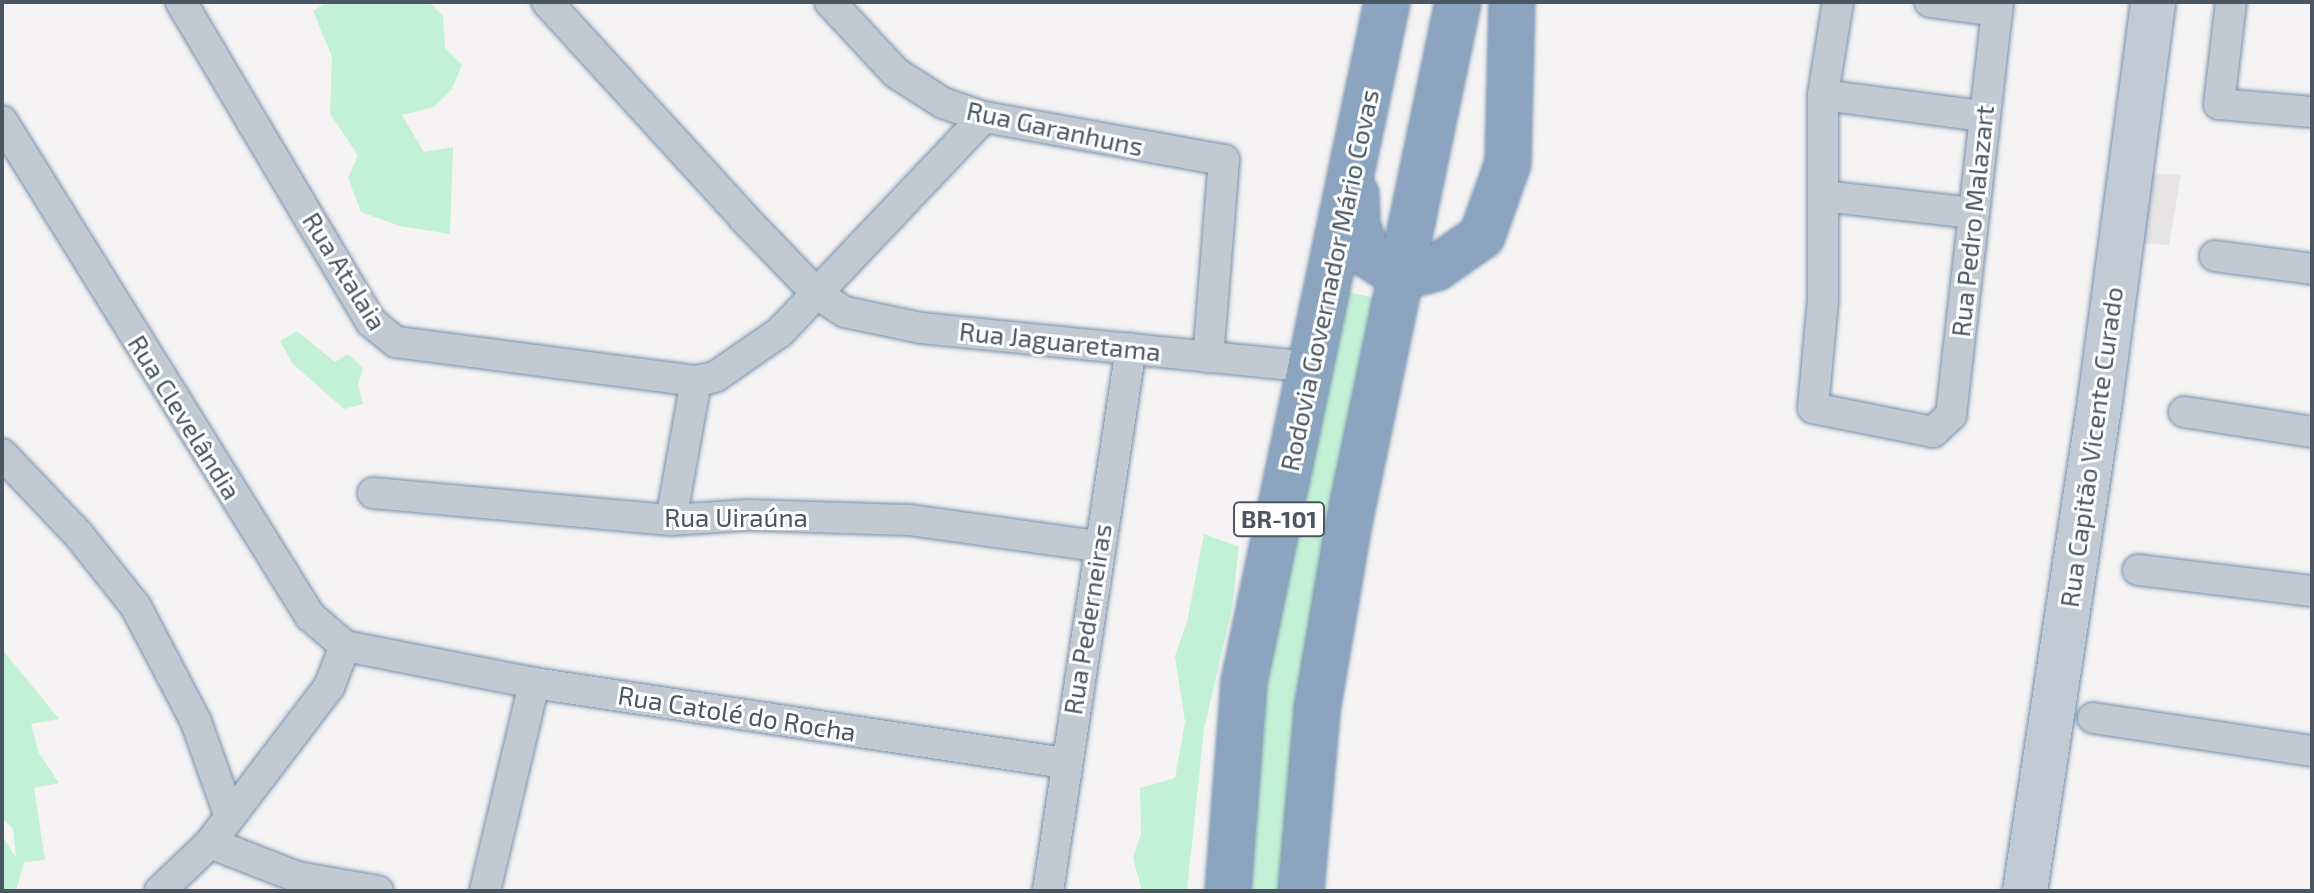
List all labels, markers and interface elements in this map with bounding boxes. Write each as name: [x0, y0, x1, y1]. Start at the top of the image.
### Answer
street label: Rodovia Governador Mário Covas: [1273, 86, 1385, 474]
street label: Rua Garanhuns: [964, 94, 1146, 162]
street label: Rua Pedro Malazart: [1944, 104, 2000, 338]
street label: Rua Atalaia: [296, 206, 394, 336]
street label: Rua Capitão Vicente Curado: [2053, 284, 2129, 610]
street label: Rua Jaguaretama: [957, 315, 1163, 367]
street label: Rua Clevelândia: [122, 329, 248, 505]
road number: BR-101: [1233, 499, 1325, 539]
street label: Rua Uiraúna: [664, 501, 808, 533]
street label: Rua Pederneiras: [1057, 521, 1117, 717]
street label: Rua Catolé do Rocha: [616, 679, 858, 747]

